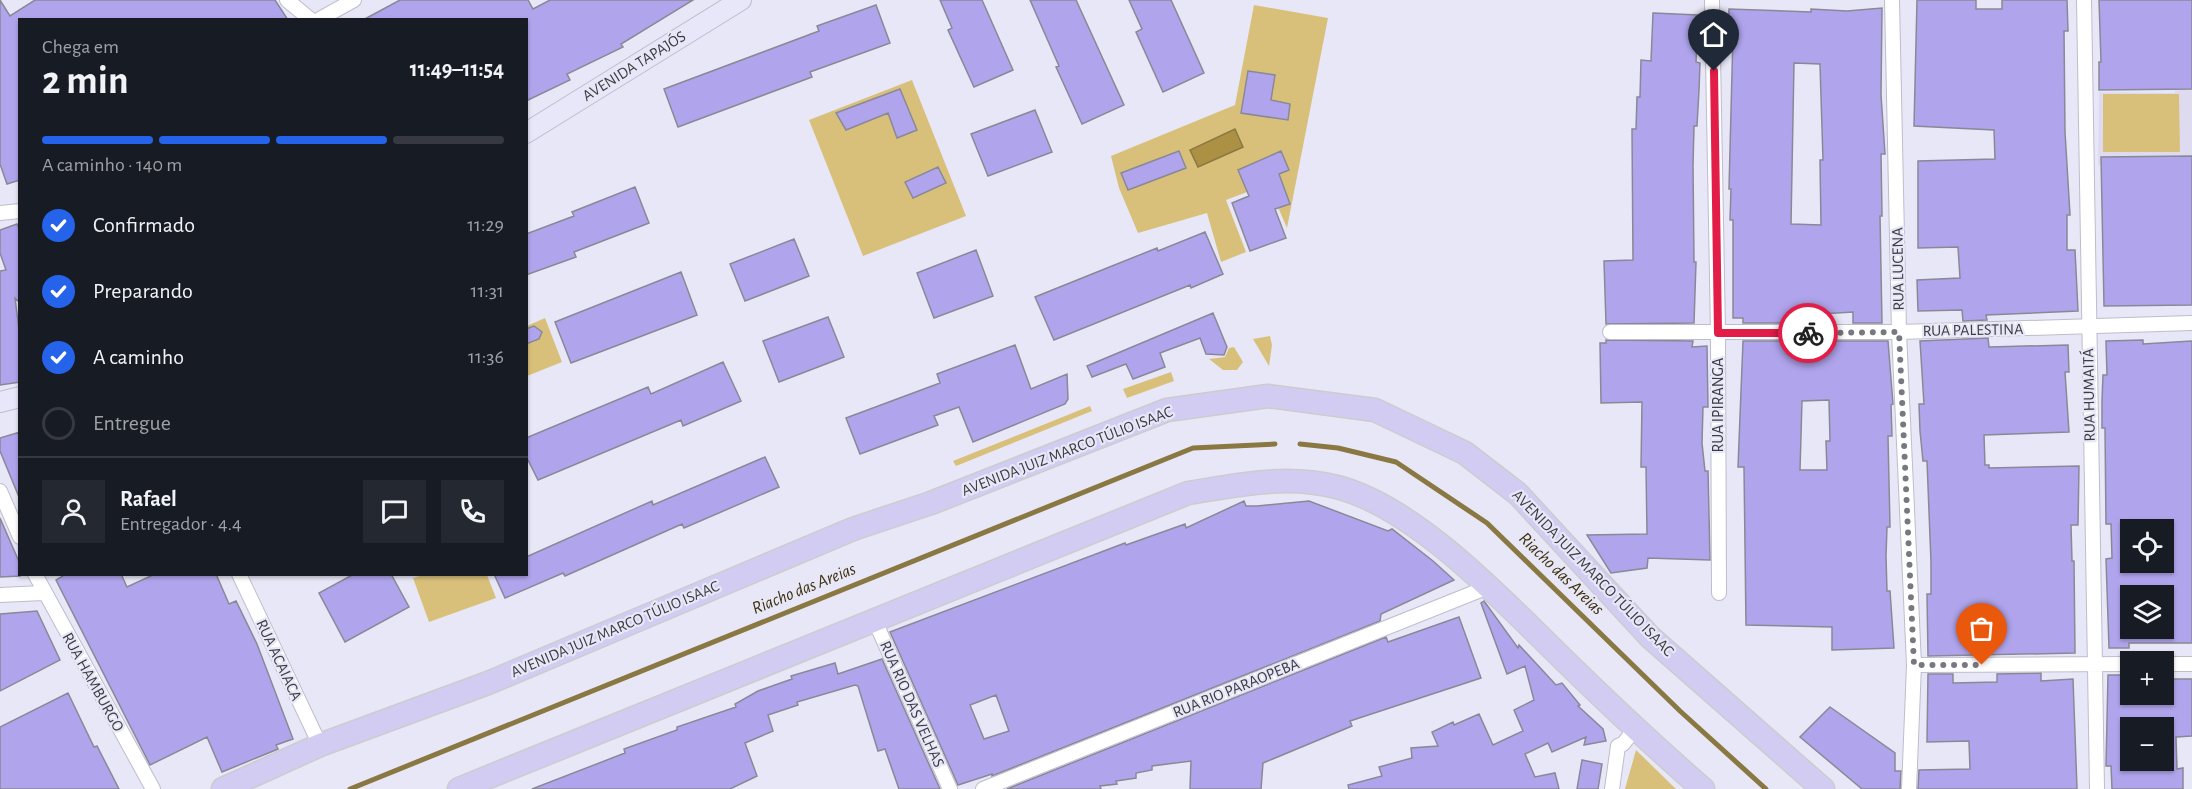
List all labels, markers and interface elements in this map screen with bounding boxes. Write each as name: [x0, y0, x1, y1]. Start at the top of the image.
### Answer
pin: [1688, 9, 1739, 71]
icon: home: [1697, 18, 1730, 51]
street label: AVENIDA TAPAJÓS: [579, 26, 688, 104]
text: Chega em: [42, 37, 119, 57]
text: 11:49–11:54: [410, 58, 504, 80]
text: 2 min: [42, 62, 129, 101]
text: A caminho · 140 m: [42, 155, 182, 175]
icon: check: [42, 209, 75, 242]
text: Confirmado: [93, 214, 195, 236]
text: 11:29: [467, 215, 504, 235]
street label: RUA LUCENA: [1889, 227, 1907, 311]
icon: check: [42, 275, 75, 308]
text: Preparando: [93, 280, 193, 302]
text: 11:31: [471, 281, 504, 301]
courier: [1778, 303, 1838, 363]
icon: bike: [1792, 317, 1825, 350]
street label: RUA PALESTINA: [1922, 321, 2024, 339]
icon: check: [42, 341, 75, 374]
text: A caminho: [93, 346, 184, 368]
text: 11:36: [468, 347, 504, 367]
street label: RUA HUMAITÁ: [2078, 348, 2098, 442]
street label: RUA IPIRANGA: [1710, 358, 1726, 452]
street label: AVENIDA JUIZ MARCO TÚLIO ISAAC: [959, 401, 1175, 499]
text: Entregue: [93, 412, 171, 434]
button: person: [42, 480, 105, 543]
button: chat: [363, 480, 426, 543]
button: phone: [441, 480, 504, 543]
street label: AVENIDA JUIZ MARCO TÚLIO ISAAC: [1509, 485, 1678, 659]
text: Rafael: [120, 488, 177, 510]
text: Entregador · 4.4: [120, 514, 242, 534]
map controls: [2120, 519, 2174, 771]
button: locate: [2120, 519, 2174, 573]
water label: Riacho das Areias: [1515, 529, 1607, 619]
water label: Riacho das Areias: [750, 560, 859, 618]
street label: AVENIDA JUIZ MARCO TÚLIO ISAAC: [508, 576, 722, 680]
button: layers: [2120, 585, 2174, 639]
pin: [1956, 603, 2007, 665]
icon: bag: [1965, 612, 1998, 645]
street label: RUA ACAIACA: [253, 617, 305, 703]
street label: RUA HAMBURGO: [59, 630, 127, 734]
street label: RUA RIO DAS VELHAS: [877, 638, 947, 770]
button: +: [2120, 651, 2174, 705]
street label: RUA RIO PARAOPEBA: [1171, 655, 1301, 721]
button: −: [2120, 717, 2174, 771]

